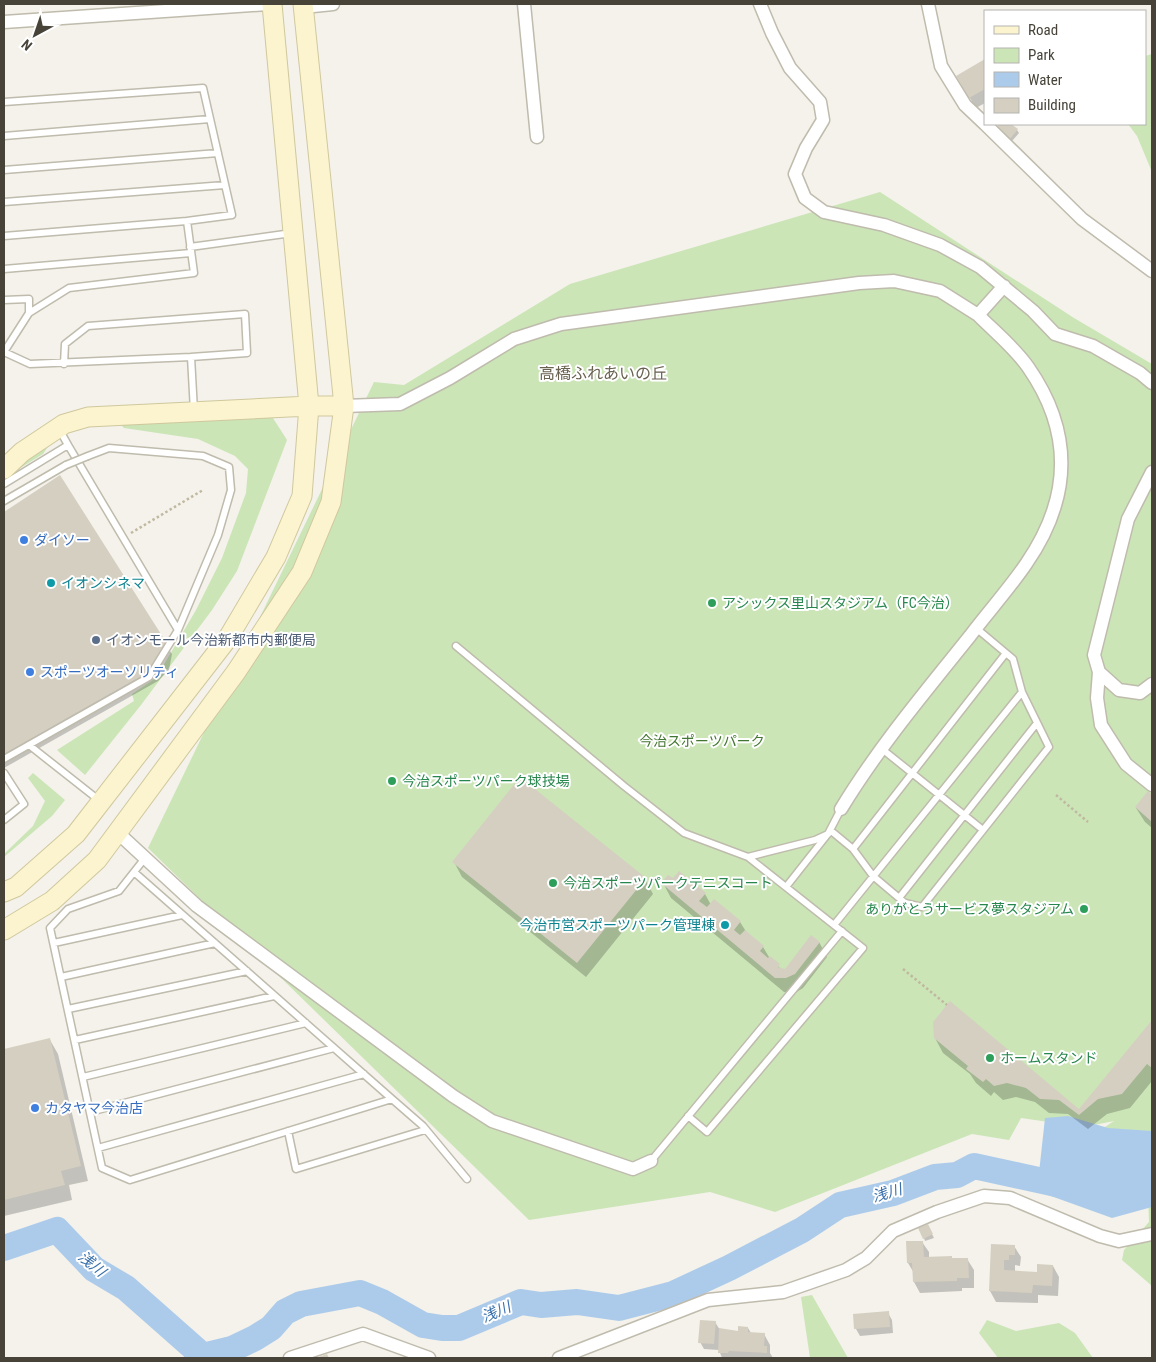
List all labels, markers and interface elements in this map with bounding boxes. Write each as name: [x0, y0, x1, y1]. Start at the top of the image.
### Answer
north arrow: [10, 10, 60, 60]
legend: [984, 10, 1146, 125]
text: Road: [1028, 21, 1058, 39]
text: N: [18, 36, 35, 54]
text: Park: [1028, 46, 1055, 64]
text: Water: [1028, 71, 1063, 89]
text: Building: [1028, 96, 1076, 114]
district label: 高橋ふれあいの丘: [539, 364, 667, 383]
place label: ダイソー: [34, 532, 90, 548]
marker: ダイソー: [18, 534, 30, 546]
place label: イオンシネマ: [61, 575, 145, 591]
marker: イオンシネマ: [45, 577, 57, 589]
place label: アシックス里山スタジアム（FC今治）: [722, 595, 959, 611]
marker: アシックス里山スタジアム（FC今治）: [706, 597, 718, 609]
place label: イオンモール今治新都市内郵便局: [106, 632, 316, 648]
marker: イオンモール今治新都市内郵便局: [90, 634, 102, 646]
place label: スポーツオーソリティ: [40, 664, 179, 680]
marker: スポーツオーソリティ: [24, 666, 36, 678]
park label: 今治スポーツパーク: [639, 733, 765, 749]
place label: 今治スポーツパーク球技場: [402, 773, 570, 789]
marker: 今治スポーツパーク球技場: [386, 775, 398, 787]
place label: 今治スポーツパークテニスコート: [563, 875, 773, 891]
marker: 今治スポーツパークテニスコート: [547, 877, 559, 889]
place label: ありがとうサービス夢スタジアム: [865, 901, 1074, 917]
marker: ありがとうサービス夢スタジアム: [1078, 903, 1090, 915]
place label: 今治市営スポーツパーク管理棟: [519, 917, 715, 933]
marker: 今治市営スポーツパーク管理棟: [719, 919, 731, 931]
place label: ホームスタンド: [1000, 1050, 1098, 1066]
marker: ホームスタンド: [984, 1052, 996, 1064]
place label: カタヤマ今治店: [45, 1100, 143, 1116]
marker: カタヤマ今治店: [29, 1102, 41, 1114]
water label: 浅川: [870, 1180, 906, 1206]
water label: 浅川: [75, 1247, 111, 1282]
water label: 浅川: [479, 1297, 515, 1326]

